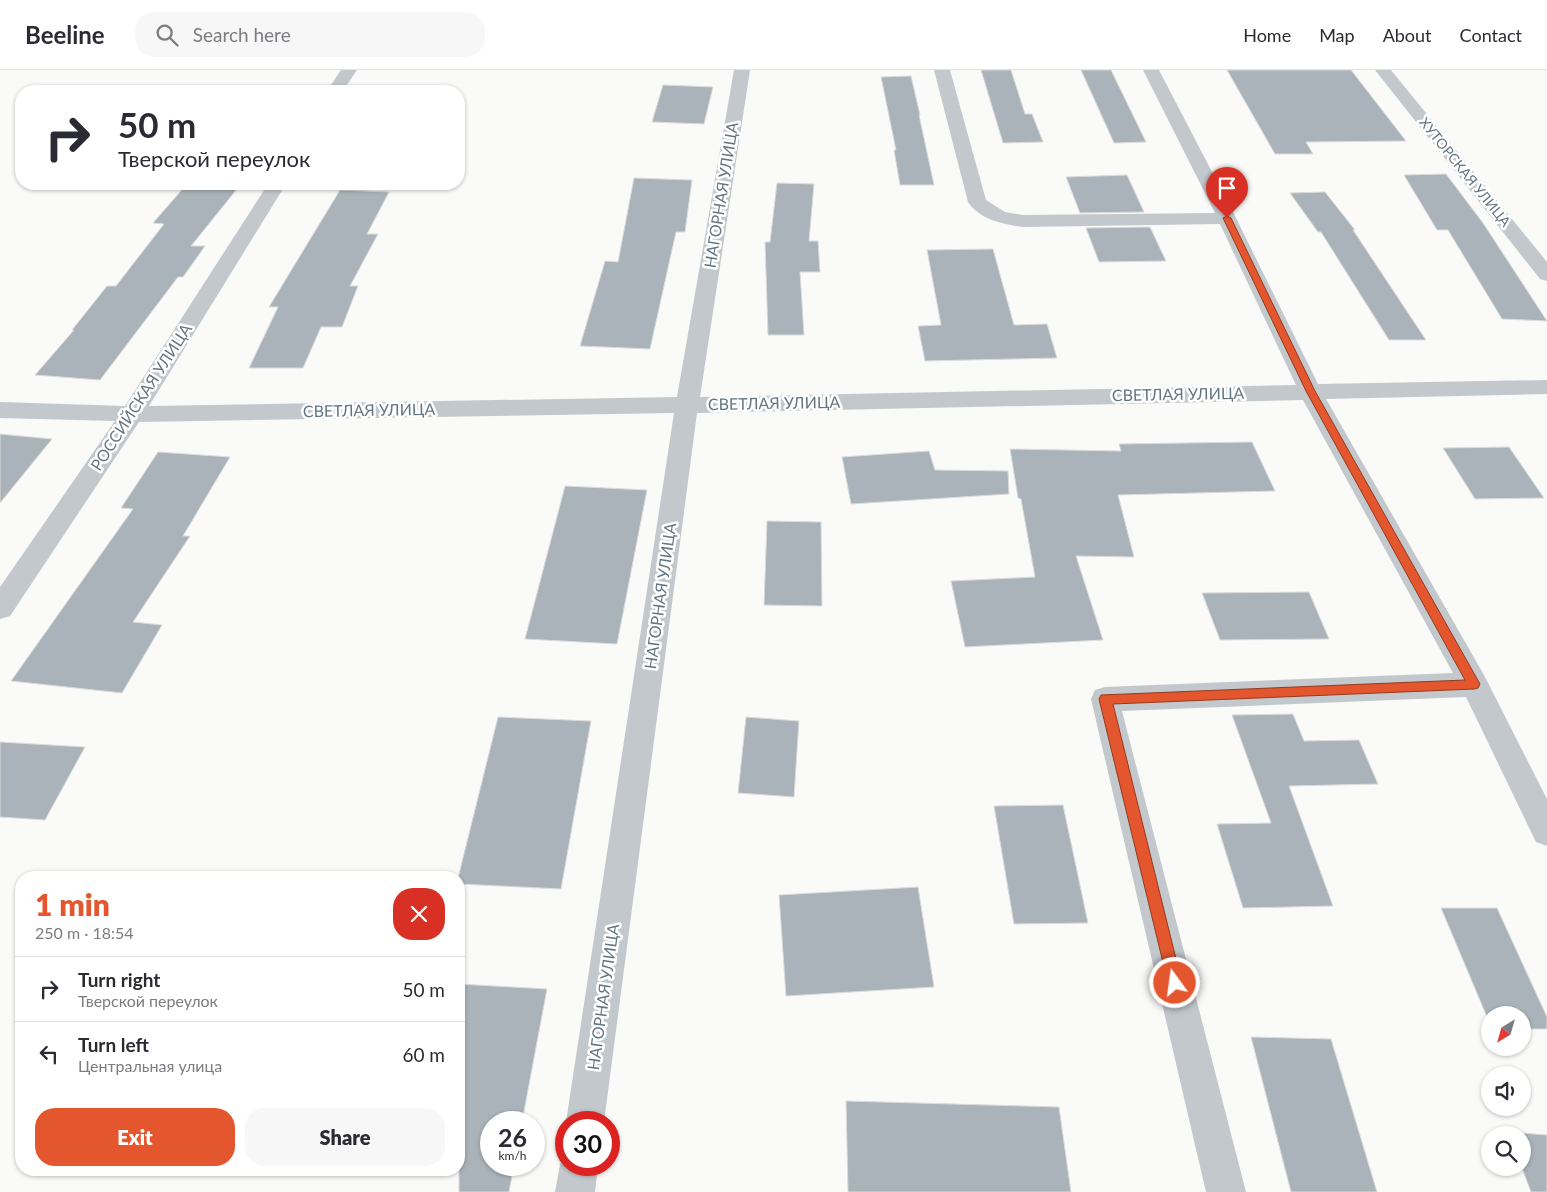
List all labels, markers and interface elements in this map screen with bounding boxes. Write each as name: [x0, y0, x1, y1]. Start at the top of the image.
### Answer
search box: [135, 12, 485, 57]
text: Beeline: [25, 20, 105, 49]
icon: search: [153, 21, 181, 49]
text: Search here: [193, 23, 291, 46]
text: Home: [1243, 24, 1291, 46]
text: Map: [1319, 24, 1355, 46]
text: About: [1383, 24, 1432, 46]
text: Contact: [1460, 24, 1522, 46]
text: 50 m: [118, 103, 196, 145]
icon: right: [35, 105, 100, 170]
street label: ХУТОРСКАЯ УЛИЦА: [1416, 114, 1515, 230]
street label: НАГОРНАЯ УЛИЦА: [700, 120, 741, 269]
text: Тверской переулок: [118, 145, 310, 172]
pin: [1206, 167, 1248, 218]
icon: arrive: [1213, 174, 1241, 202]
street label: РОССИЙСКАЯ УЛИЦА: [86, 320, 195, 474]
street label: СВЕТЛАЯ УЛИЦА: [1112, 383, 1244, 404]
street label: СВЕТЛАЯ УЛИЦА: [708, 392, 840, 413]
street label: СВЕТЛАЯ УЛИЦА: [303, 399, 435, 420]
street label: НАГОРНАЯ УЛИЦА: [640, 521, 679, 670]
text: 1 min: [35, 886, 110, 922]
button: close: [393, 888, 445, 940]
street label: НАГОРНАЯ УЛИЦА: [583, 922, 622, 1071]
text: 250 m · 18:54: [35, 923, 134, 942]
position arrow: [1148, 956, 1200, 1008]
text: Turn right: [78, 968, 160, 991]
icon: right: [35, 975, 63, 1003]
text: 50 m: [402, 978, 445, 1001]
text: Тверской переулок: [78, 991, 218, 1010]
north arrow: [1481, 1006, 1531, 1056]
map controls: [1481, 1006, 1531, 1176]
text: Turn left: [78, 1033, 149, 1056]
icon: left: [35, 1040, 63, 1068]
text: 60 m: [402, 1043, 445, 1066]
text: Центральная улица: [78, 1056, 222, 1075]
button: sound: [1481, 1066, 1531, 1116]
button: Exit: [35, 1108, 235, 1166]
button: Share: [245, 1108, 445, 1166]
speed limit sign: 30: [555, 1111, 620, 1176]
text: 26: [498, 1122, 527, 1152]
button: search: [1481, 1126, 1531, 1176]
text: km/h: [498, 1148, 527, 1163]

